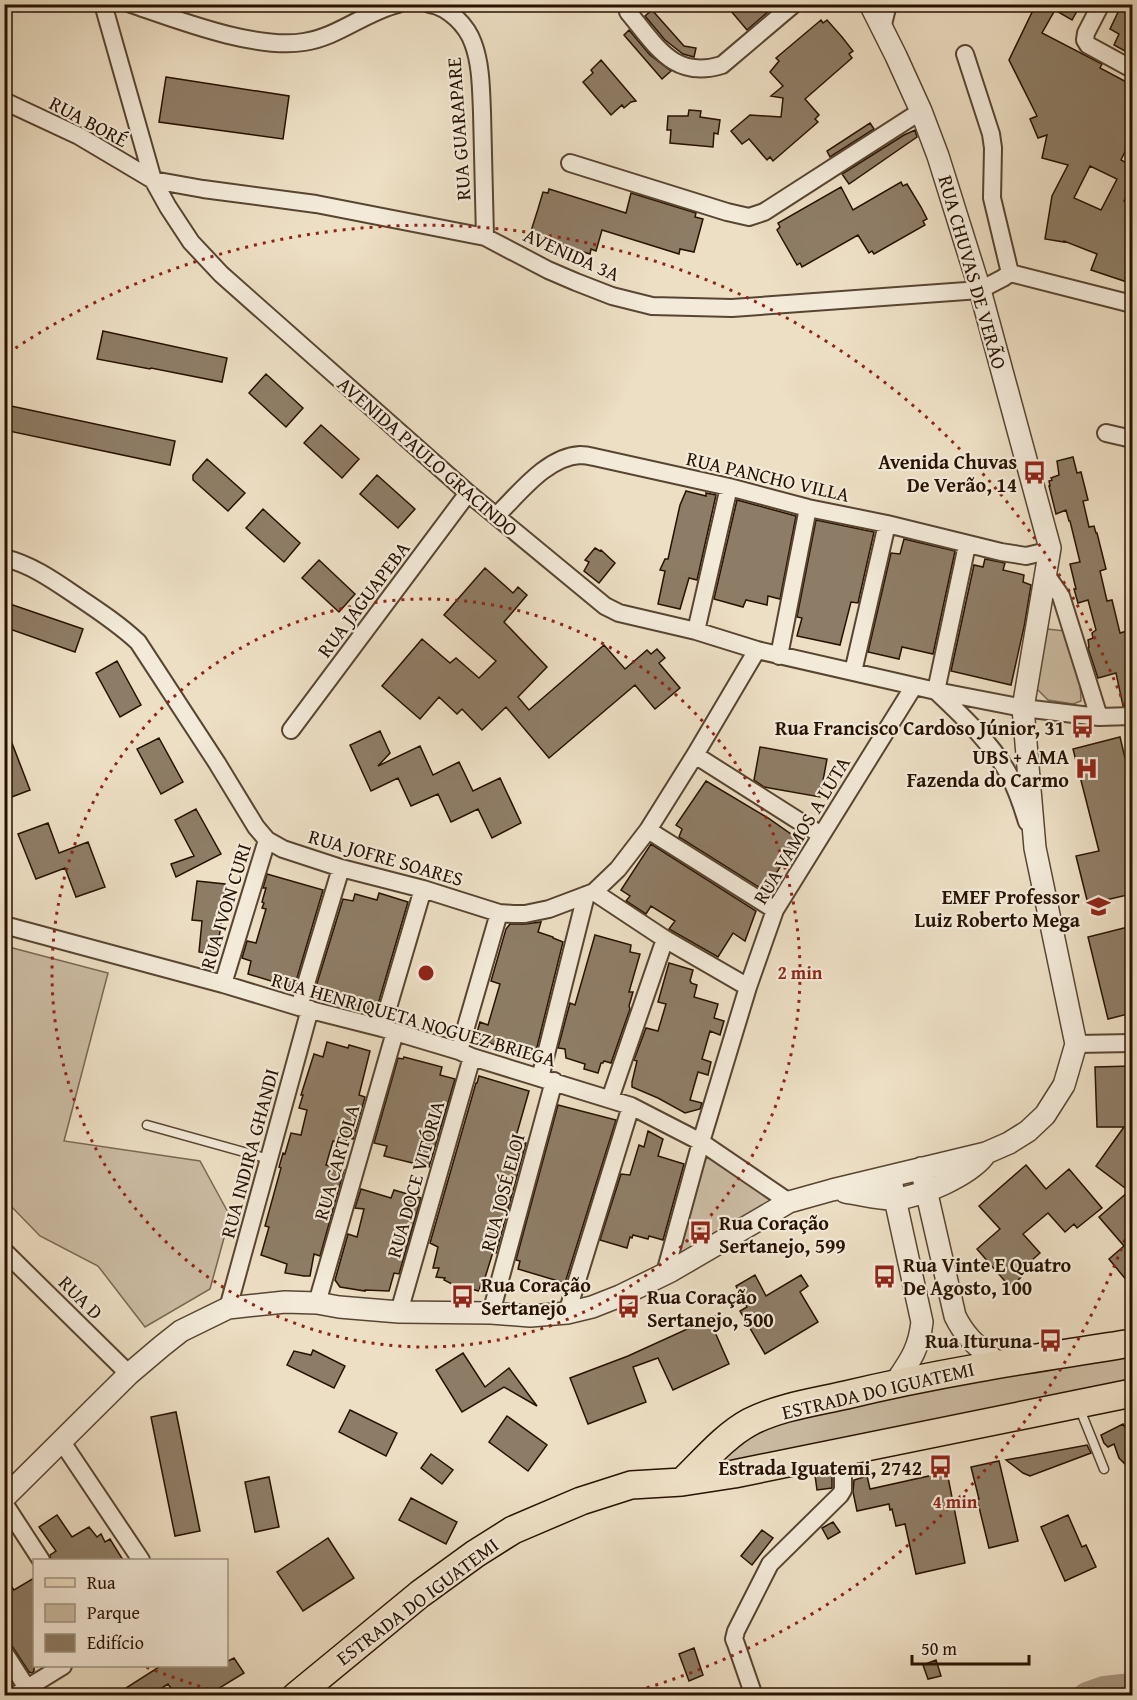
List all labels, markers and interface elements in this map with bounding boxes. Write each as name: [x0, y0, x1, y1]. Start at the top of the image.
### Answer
street label: RUA GUARAPARE: [439, 56, 477, 202]
street label: RUA BORÉ: [45, 88, 133, 154]
street label: RUA CHUVAS DE VERÃO: [931, 172, 1015, 372]
street label: AVENIDA 3A: [519, 220, 625, 288]
street label: AVENIDA PAULO GRACINDO: [331, 369, 525, 543]
street label: RUA PANCHO VILLA: [684, 443, 852, 509]
place label: Avenida Chuvas De Verão, 14: [878, 447, 1017, 499]
bus stop icon: Avenida Chuvas De Verão, 14: [1022, 460, 1048, 486]
street label: RUA JAGUAPEBA: [310, 535, 416, 663]
place label: Rua Francisco Cardoso Júnior, 31: [775, 713, 1065, 742]
bus stop icon: Rua Francisco Cardoso Júnior, 31: [1070, 714, 1096, 740]
place label: UBS + AMA Fazenda do Carmo: [907, 742, 1069, 794]
street label: RUA VAMOS A LUTA: [745, 751, 857, 909]
hospital icon: UBS + AMA Fazenda do Carmo: [1074, 755, 1100, 781]
street label: RUA JOFRE SOARES: [305, 821, 467, 893]
street label: RUA IVON CURI: [192, 840, 258, 972]
place label: EMEF Professor Luiz Roberto Mega: [915, 882, 1081, 934]
school or university icon: EMEF Professor Luiz Roberto Mega: [1085, 894, 1111, 920]
text: 2 min: [778, 959, 823, 986]
centre of rings: [416, 963, 436, 983]
street label: RUA HENRIQUETA NOGUEZ BRIEGA: [268, 964, 560, 1074]
street label: RUA INDIRA GHANDI: [212, 1065, 286, 1241]
street label: RUA DOCE VITÓRIA: [379, 1097, 451, 1261]
street label: RUA CARTOLA: [306, 1101, 366, 1223]
street label: RUA JOSÉ ELOI: [472, 1130, 532, 1254]
place label: Rua Coração Sertanejo, 599: [719, 1208, 846, 1260]
bus stop icon: Rua Coração Sertanejo, 599: [688, 1220, 714, 1246]
place label: Rua Vinte E Quatro De Agosto, 100: [903, 1250, 1072, 1302]
bus stop icon: Rua Vinte E Quatro De Agosto, 100: [872, 1263, 898, 1289]
street label: RUA D: [52, 1268, 110, 1326]
place label: Rua Coração Sertanejo: [481, 1270, 591, 1322]
place label: Rua Coração Sertanejo, 500: [647, 1282, 774, 1334]
bus stop icon: Rua Coração Sertanejo: [450, 1283, 476, 1309]
bus stop icon: Rua Coração Sertanejo, 500: [616, 1294, 642, 1320]
place label: Rua Ituruna: [925, 1326, 1033, 1355]
bus stop icon: Rua Ituruna: [1037, 1327, 1063, 1353]
street label: ESTRADA DO IGUATEMI: [779, 1354, 977, 1426]
place label: Estrada Iguatemi, 2742: [719, 1453, 922, 1482]
bus stop icon: Estrada Iguatemi, 2742: [927, 1454, 953, 1480]
text: 4 min: [933, 1488, 978, 1515]
street label: ESTRADA DO IGUATEMI: [330, 1530, 504, 1672]
legend: [33, 1559, 228, 1667]
text: Rua: [87, 1569, 116, 1596]
text: Parque: [87, 1599, 140, 1626]
scale bar: [912, 1628, 1029, 1666]
text: Edifício: [87, 1629, 144, 1656]
text: 50 m: [921, 1635, 957, 1662]

